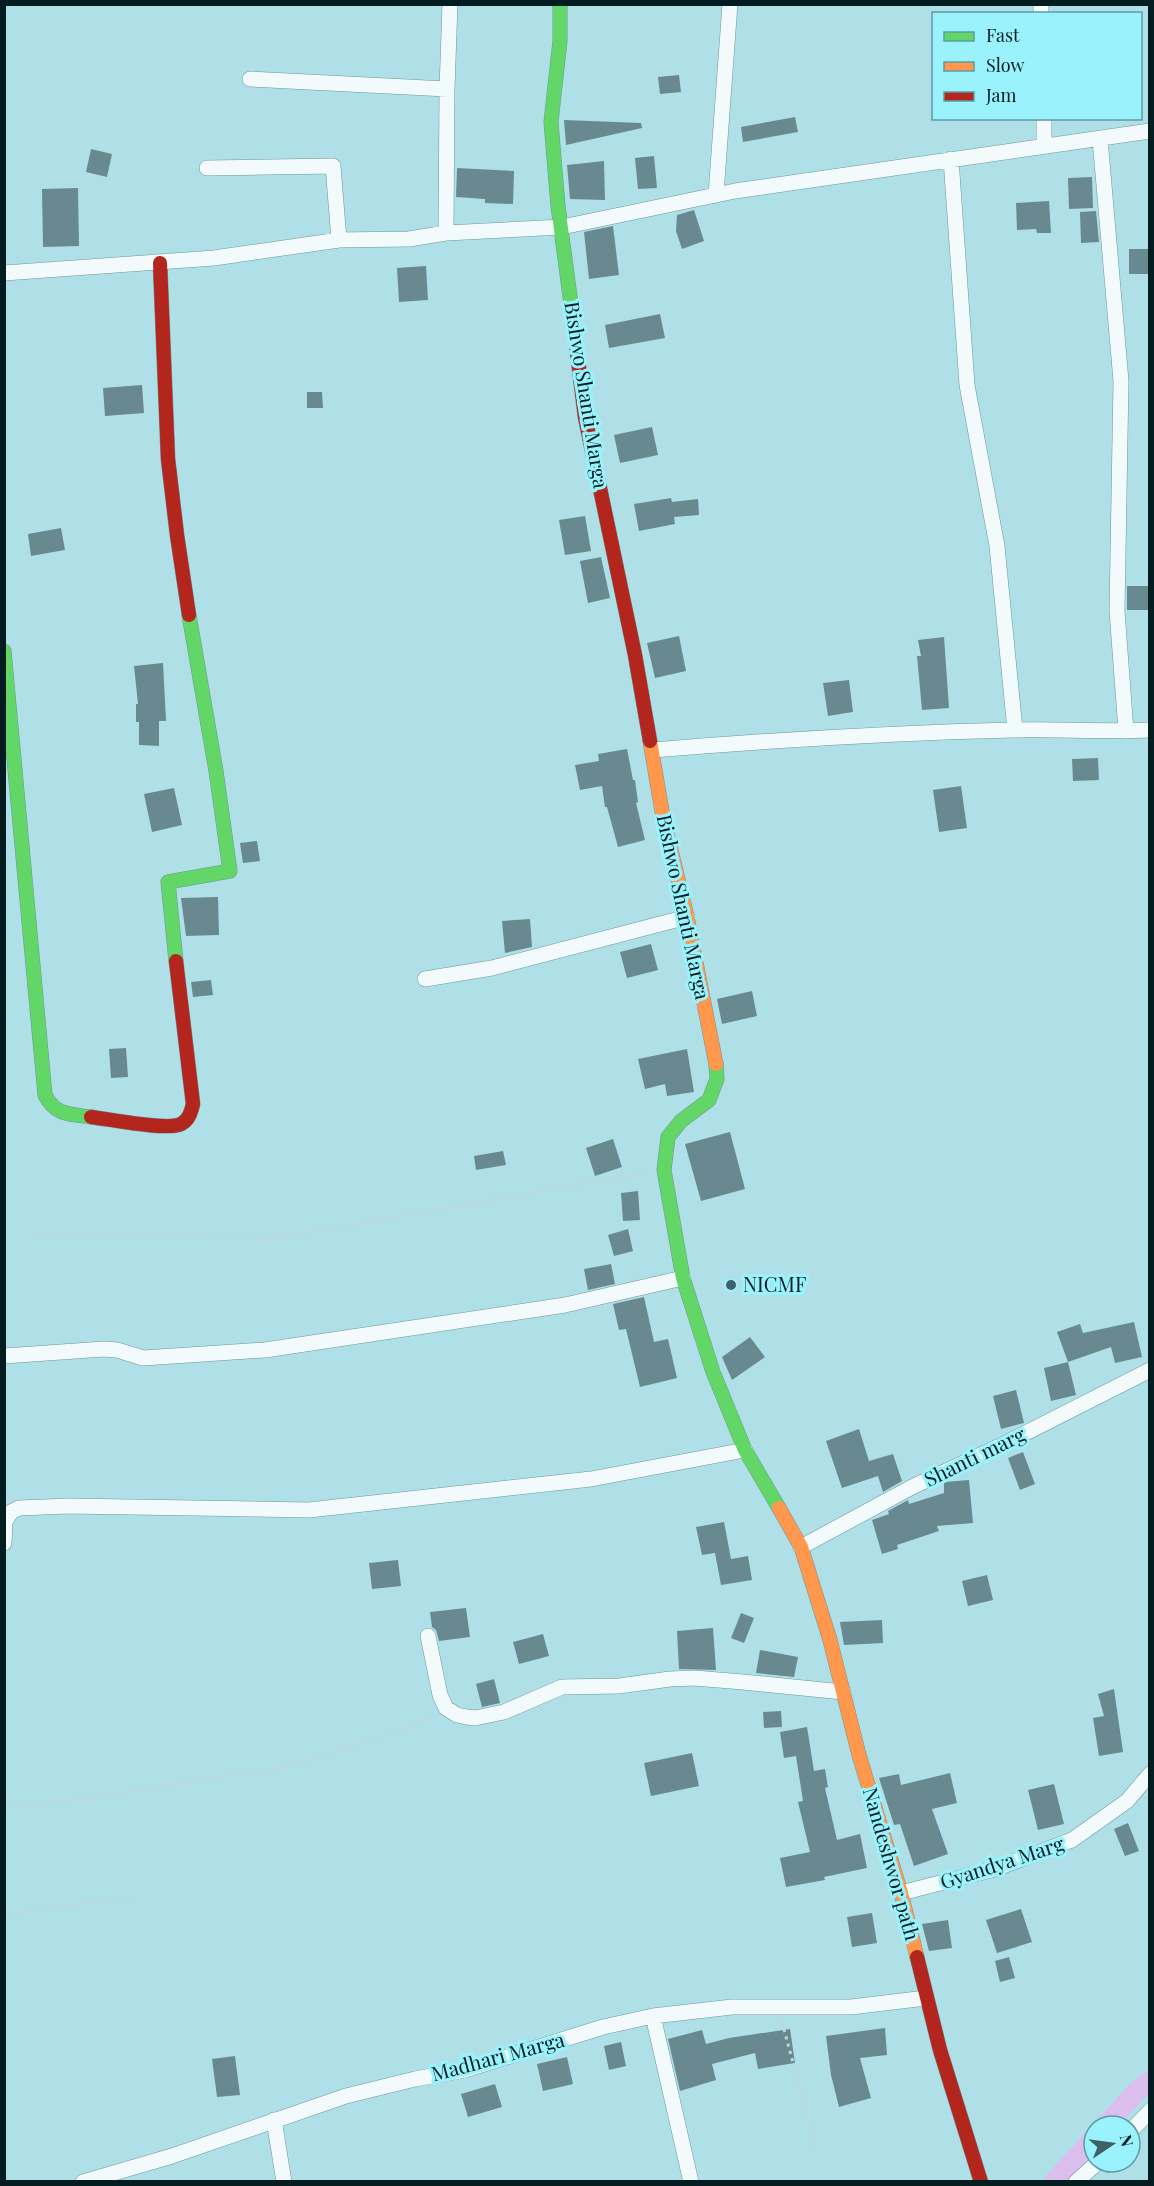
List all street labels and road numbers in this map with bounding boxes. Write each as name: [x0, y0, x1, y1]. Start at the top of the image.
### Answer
street label: Bishwo Shanti Marga: [559, 299, 616, 490]
street label: Bishwo Shanti Marga: [652, 812, 717, 1002]
street label: Shanti marg: [919, 1419, 1030, 1492]
street label: Nandeshwor path: [858, 1784, 927, 1943]
street label: Gyandya Marg: [936, 1829, 1067, 1894]
street label: Madhari Marga: [428, 2025, 567, 2086]

